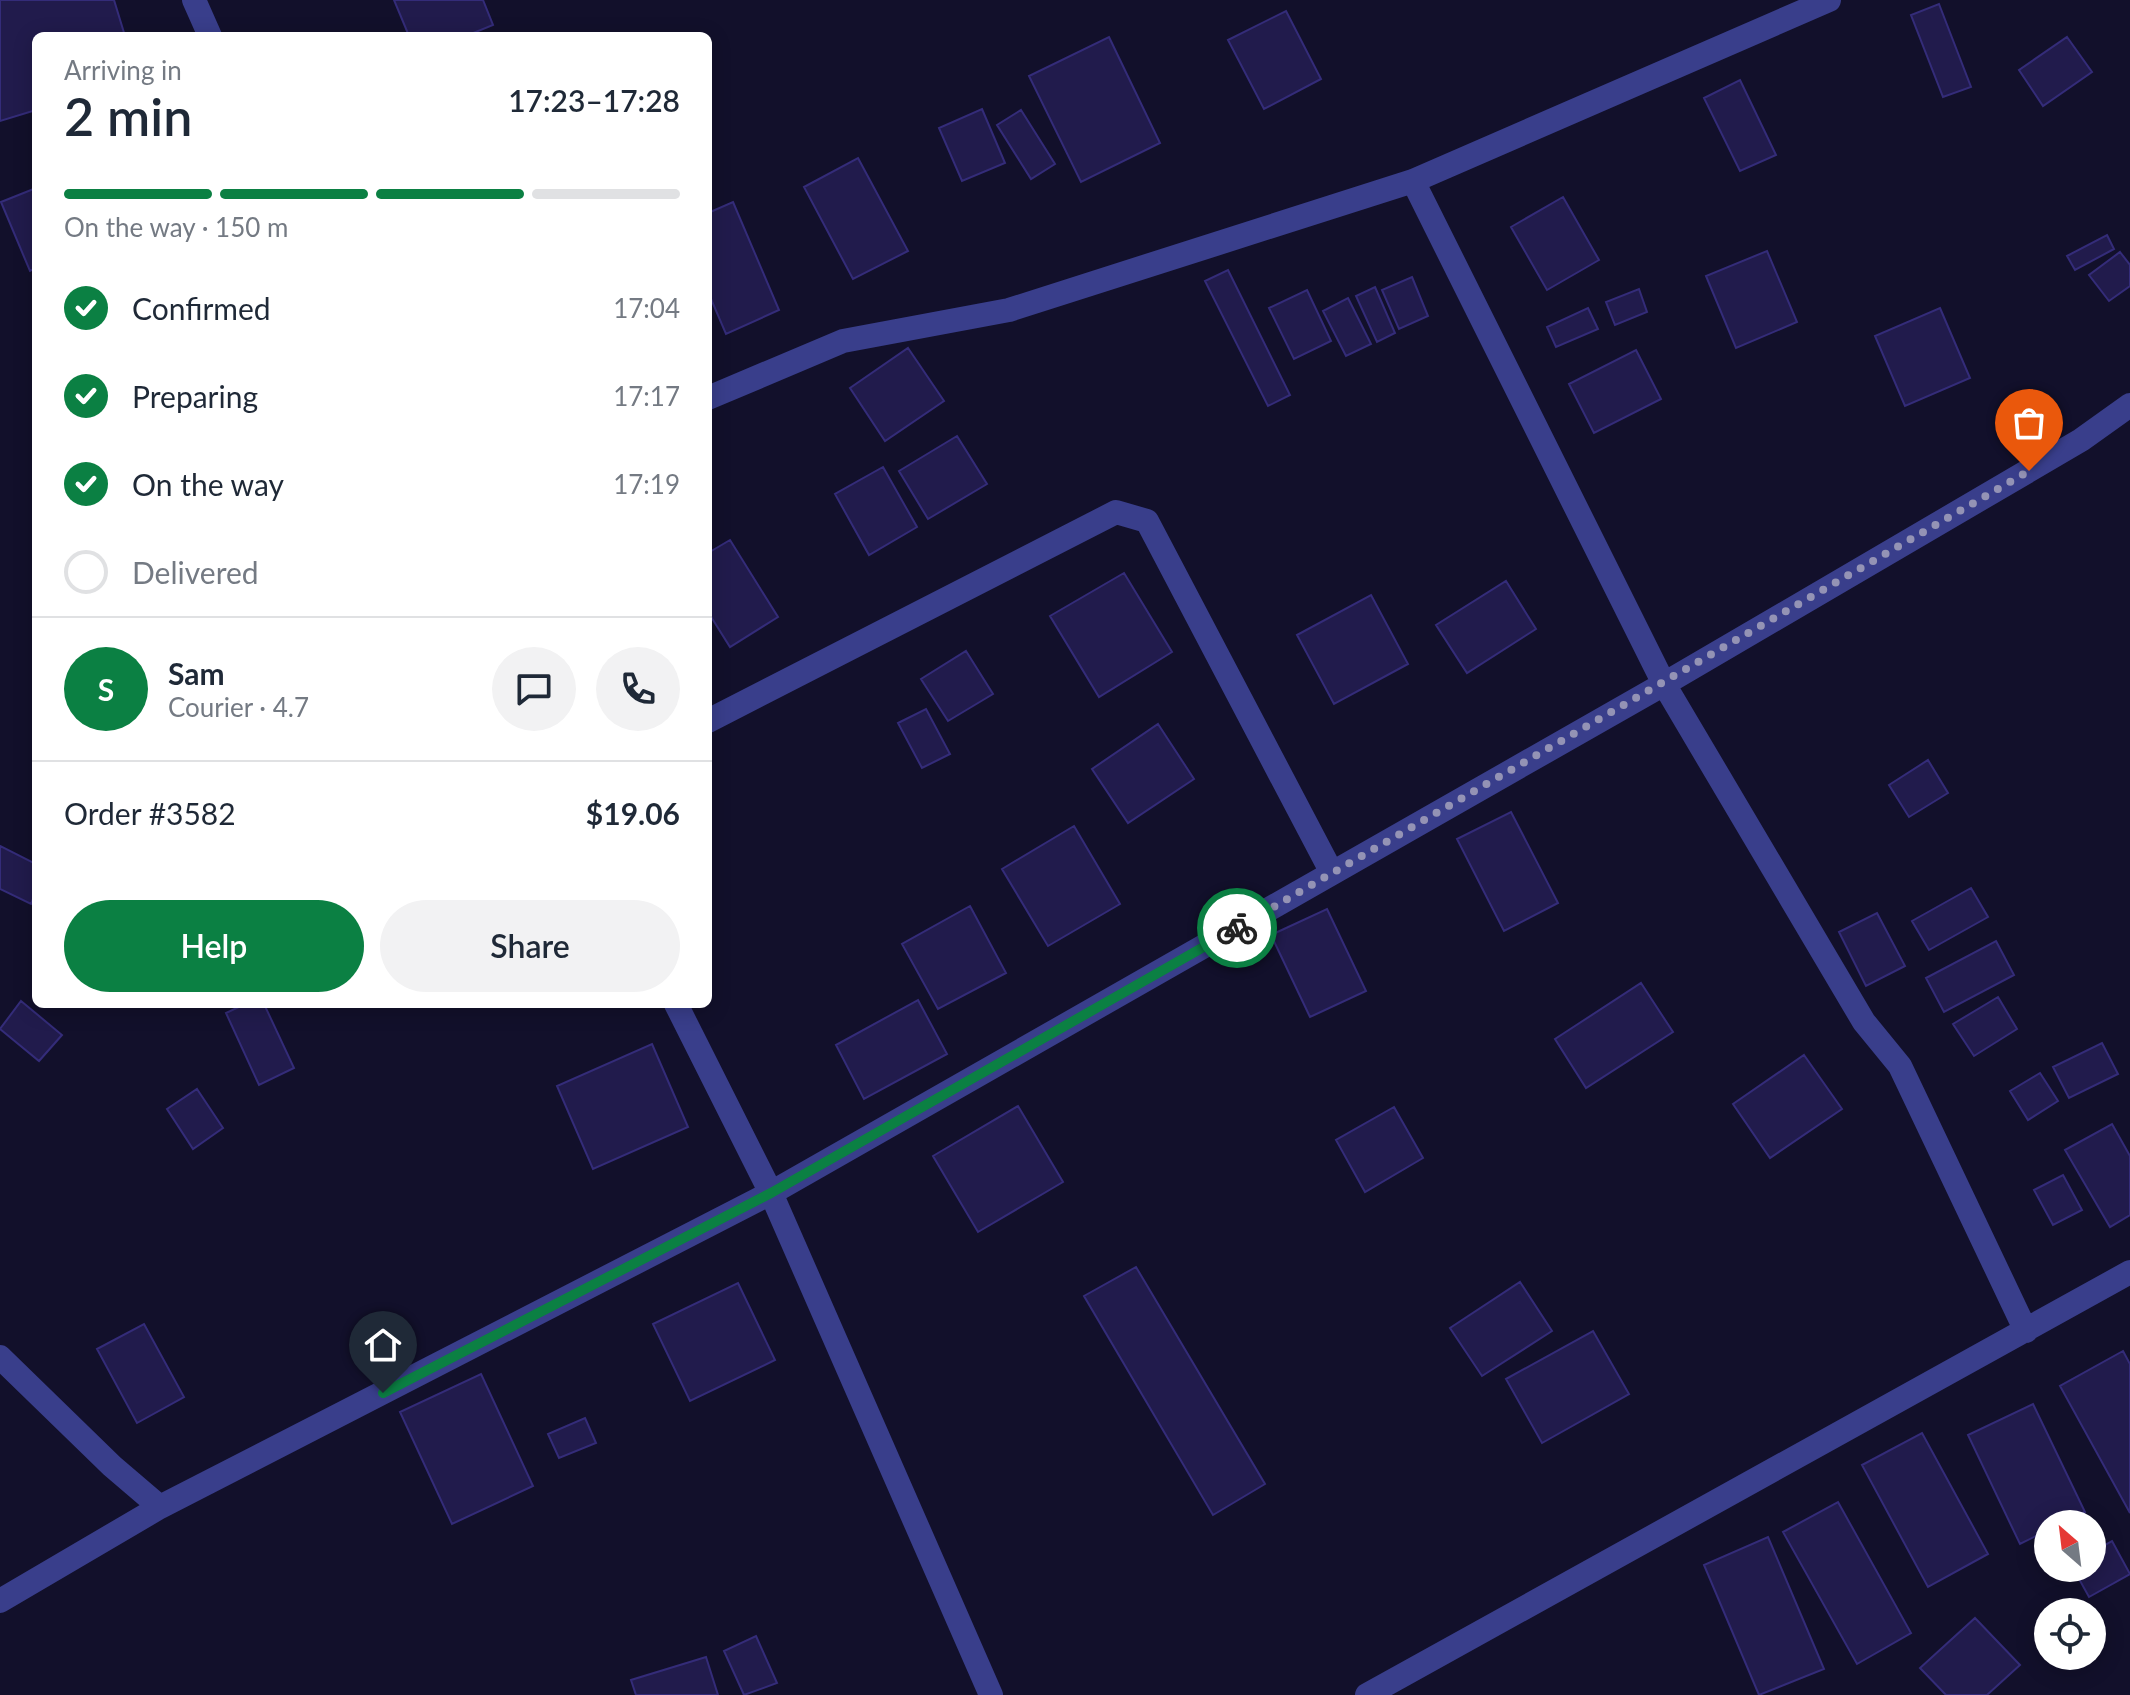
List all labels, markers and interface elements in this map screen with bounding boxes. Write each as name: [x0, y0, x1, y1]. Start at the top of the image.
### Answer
text: Arriving in: [64, 54, 182, 86]
text: 17:23–17:28: [508, 82, 680, 118]
text: 2 min: [64, 85, 192, 147]
text: On the way · 150 m: [64, 211, 288, 243]
icon: check: [64, 286, 108, 330]
text: Confirmed: [132, 290, 271, 326]
text: 17:04: [613, 292, 680, 324]
icon: check: [64, 374, 108, 418]
text: Preparing: [132, 378, 258, 414]
text: 17:17: [613, 380, 680, 412]
pin: [1995, 389, 2063, 471]
icon: bag: [2007, 401, 2051, 445]
icon: check: [64, 462, 108, 506]
text: On the way: [132, 466, 284, 502]
text: 17:19: [613, 468, 680, 500]
text: Delivered: [132, 554, 259, 590]
button: chat: [492, 647, 576, 731]
button: phone: [596, 647, 680, 731]
text: Sam: [168, 655, 225, 691]
text: S: [98, 671, 114, 707]
text: Courier · 4.7: [168, 691, 309, 723]
text: Order #3582: [64, 795, 236, 831]
text: $19.06: [586, 795, 680, 831]
courier: [1197, 888, 1277, 968]
button: Help: [64, 900, 364, 992]
button: Share: [380, 900, 680, 992]
icon: bike: [1215, 906, 1259, 950]
pin: [349, 1311, 417, 1393]
icon: home: [361, 1323, 405, 1367]
north arrow: [2034, 1510, 2106, 1582]
map controls: [2034, 1510, 2106, 1670]
button: locate: [2034, 1598, 2106, 1670]

